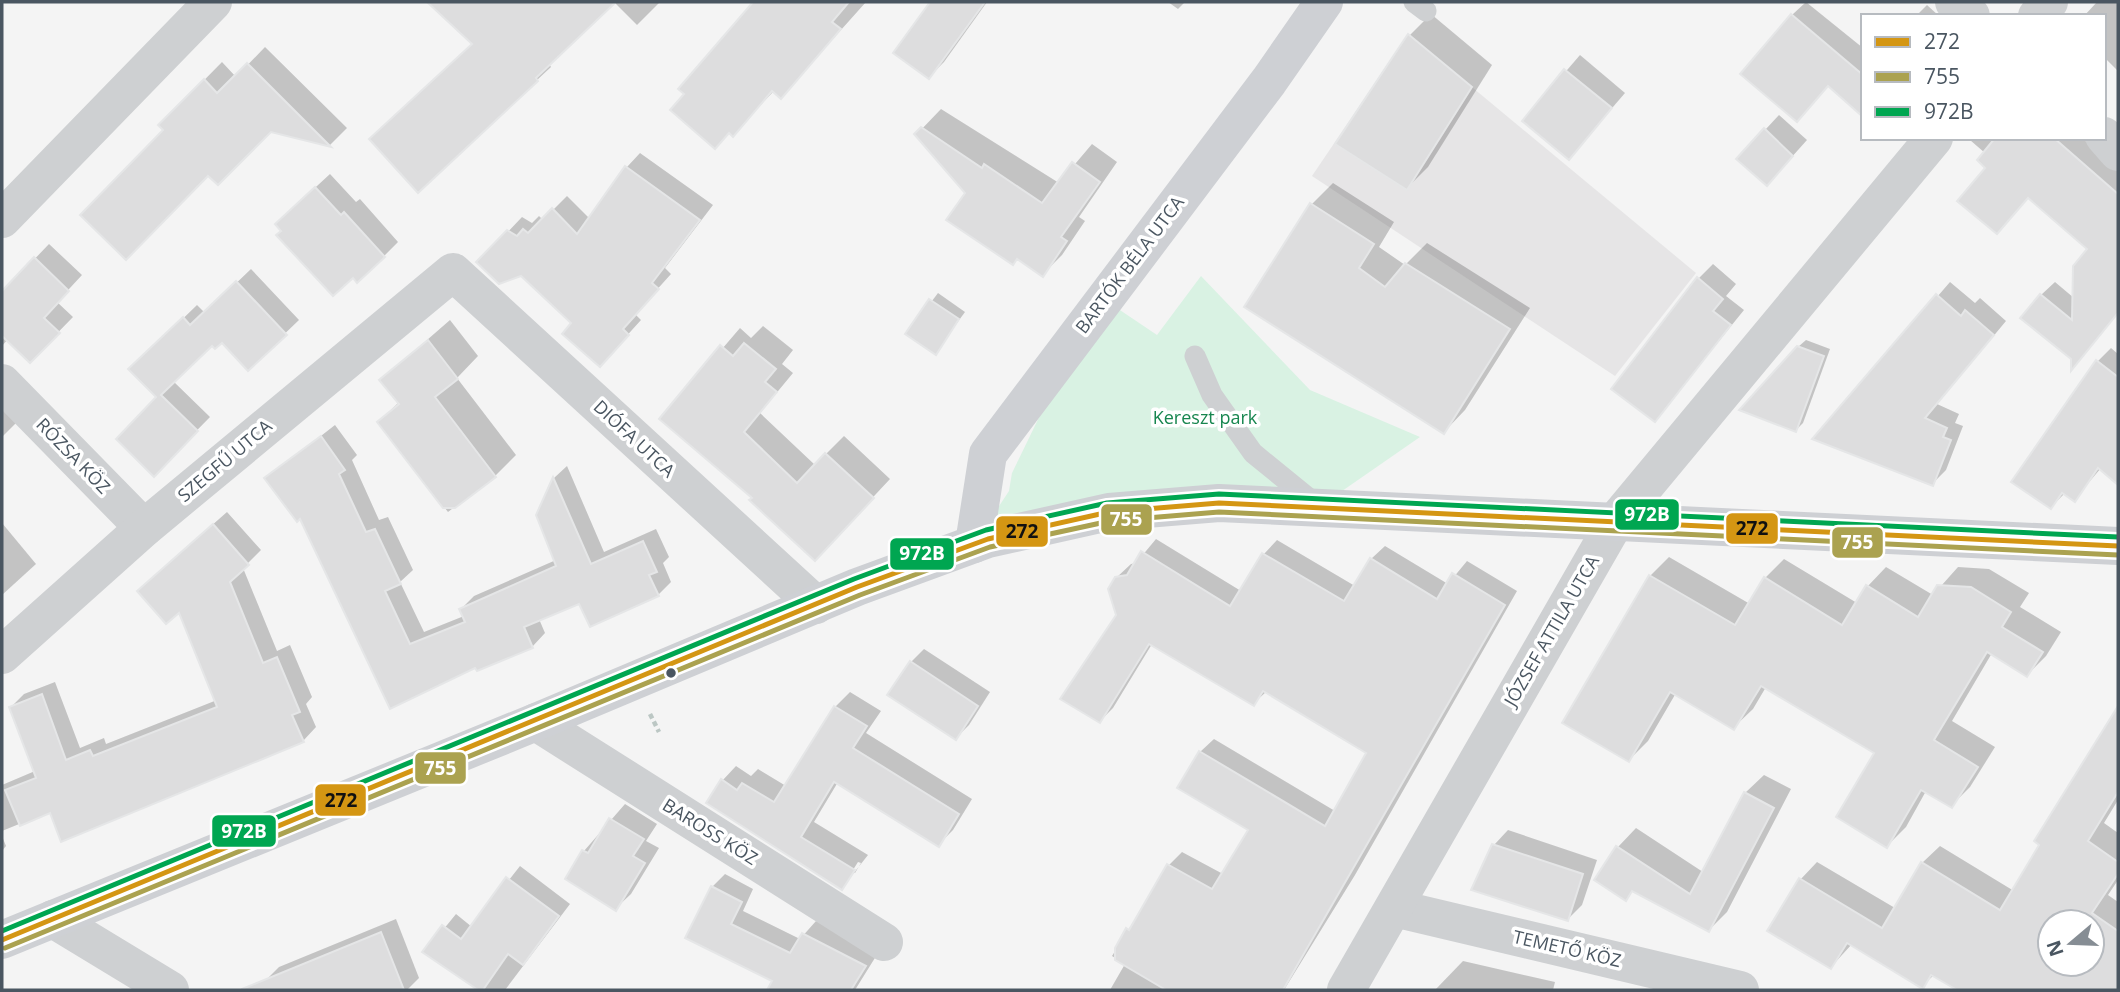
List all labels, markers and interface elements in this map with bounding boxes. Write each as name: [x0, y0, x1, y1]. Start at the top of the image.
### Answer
legend: [1861, 14, 2106, 140]
text: 272: [1924, 27, 1960, 55]
text: 755: [1924, 62, 1960, 90]
text: 972B: [1924, 97, 1974, 125]
street label: BARTÓK BÉLA UTCA: [1069, 190, 1189, 338]
street label: DIÓFA UTCA: [589, 394, 681, 483]
park label: Kereszt park: [1153, 405, 1258, 429]
street label: RÓZSA KÖZ: [32, 412, 116, 498]
street label: SZEGFŰ UTCA: [172, 413, 277, 507]
line badge: 972B: [1614, 498, 1680, 531]
text: 972B: [1624, 501, 1670, 527]
line badge: 755: [1100, 503, 1153, 536]
text: 755: [1110, 506, 1142, 532]
line badge: 272: [1725, 512, 1779, 545]
line badge: 272: [995, 515, 1049, 548]
text: 272: [1736, 515, 1768, 541]
text: 272: [1006, 518, 1038, 544]
line badge: 755: [1831, 526, 1884, 559]
text: 755: [1841, 529, 1873, 555]
line badge: 972B: [889, 537, 955, 571]
text: 972B: [899, 540, 945, 566]
street label: JÓZSEF ATTILA UTCA: [1497, 550, 1604, 712]
unlabelled marker: [664, 666, 678, 680]
line badge: 755: [414, 751, 467, 785]
text: 755: [424, 755, 456, 781]
line badge: 272: [314, 783, 367, 817]
text: 272: [325, 787, 357, 813]
street label: BAROSS KÖZ: [658, 792, 763, 870]
line badge: 972B: [211, 814, 277, 848]
text: 972B: [221, 818, 267, 844]
north arrow: [2036, 908, 2106, 978]
street label: TEMETŐ KÖZ: [1511, 924, 1624, 972]
text: N: [2040, 937, 2070, 960]

